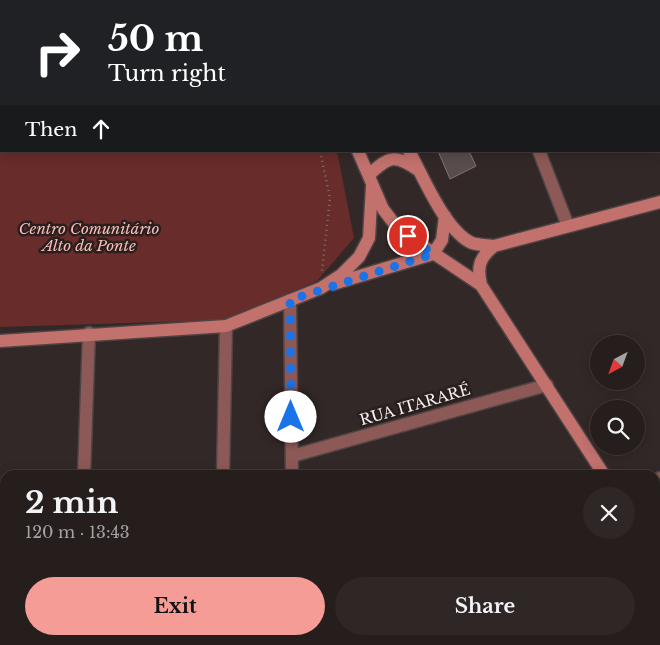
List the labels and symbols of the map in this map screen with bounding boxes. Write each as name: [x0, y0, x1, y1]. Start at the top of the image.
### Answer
pin: [387, 215, 429, 257]
park label: Centro Comunitário Alto da Ponte: [19, 219, 159, 255]
north arrow: [590, 335, 645, 390]
street label: RUA ITARARÉ: [357, 380, 472, 429]
position arrow: [264, 390, 316, 442]

